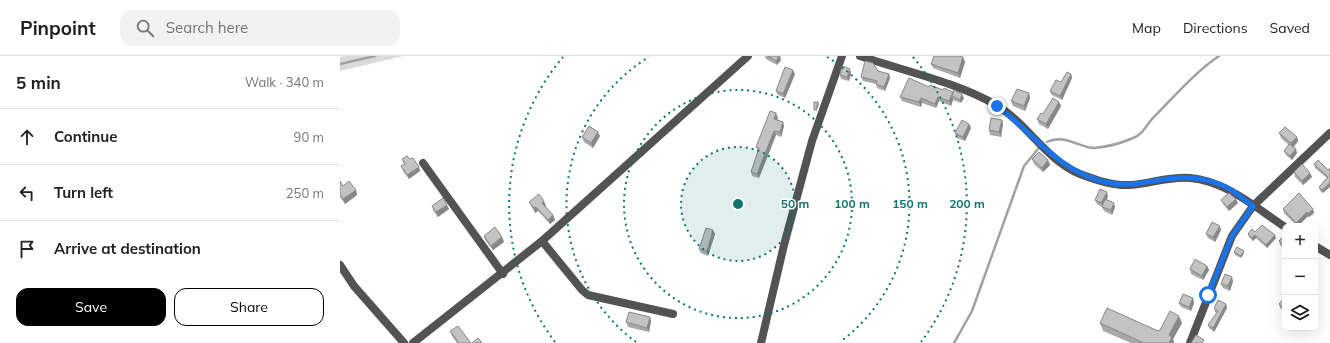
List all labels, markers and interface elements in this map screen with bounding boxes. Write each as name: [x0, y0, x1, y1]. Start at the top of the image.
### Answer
search box: [120, 10, 400, 46]
text: Pinpoint: [20, 16, 96, 40]
icon: search: [134, 17, 156, 39]
text: Search here: [166, 18, 248, 37]
text: Map: [1132, 19, 1161, 37]
text: Directions: [1183, 19, 1248, 37]
text: Saved: [1270, 19, 1310, 37]
text: 5 min: [16, 72, 61, 93]
text: Walk · 340 m: [245, 74, 324, 90]
route end: [988, 97, 1006, 115]
icon: ahead: [16, 126, 38, 148]
text: Continue: [54, 127, 117, 146]
text: 90 m: [294, 129, 324, 145]
icon: left: [16, 182, 38, 204]
text: Turn left: [54, 183, 113, 202]
text: 250 m: [286, 185, 324, 201]
text: 50 m: [781, 196, 809, 211]
text: 100 m: [834, 196, 870, 211]
text: 150 m: [892, 196, 928, 211]
text: 200 m: [949, 196, 985, 211]
centre of rings: [731, 197, 745, 211]
map controls: [1282, 223, 1318, 331]
button: +: [1282, 223, 1318, 259]
icon: arrive: [16, 238, 38, 260]
text: Arrive at destination: [54, 239, 201, 258]
button: −: [1282, 259, 1318, 295]
route start: [1199, 286, 1217, 304]
button: Save: [16, 288, 166, 326]
button: Share: [174, 288, 324, 326]
button: layers: [1282, 295, 1318, 331]

